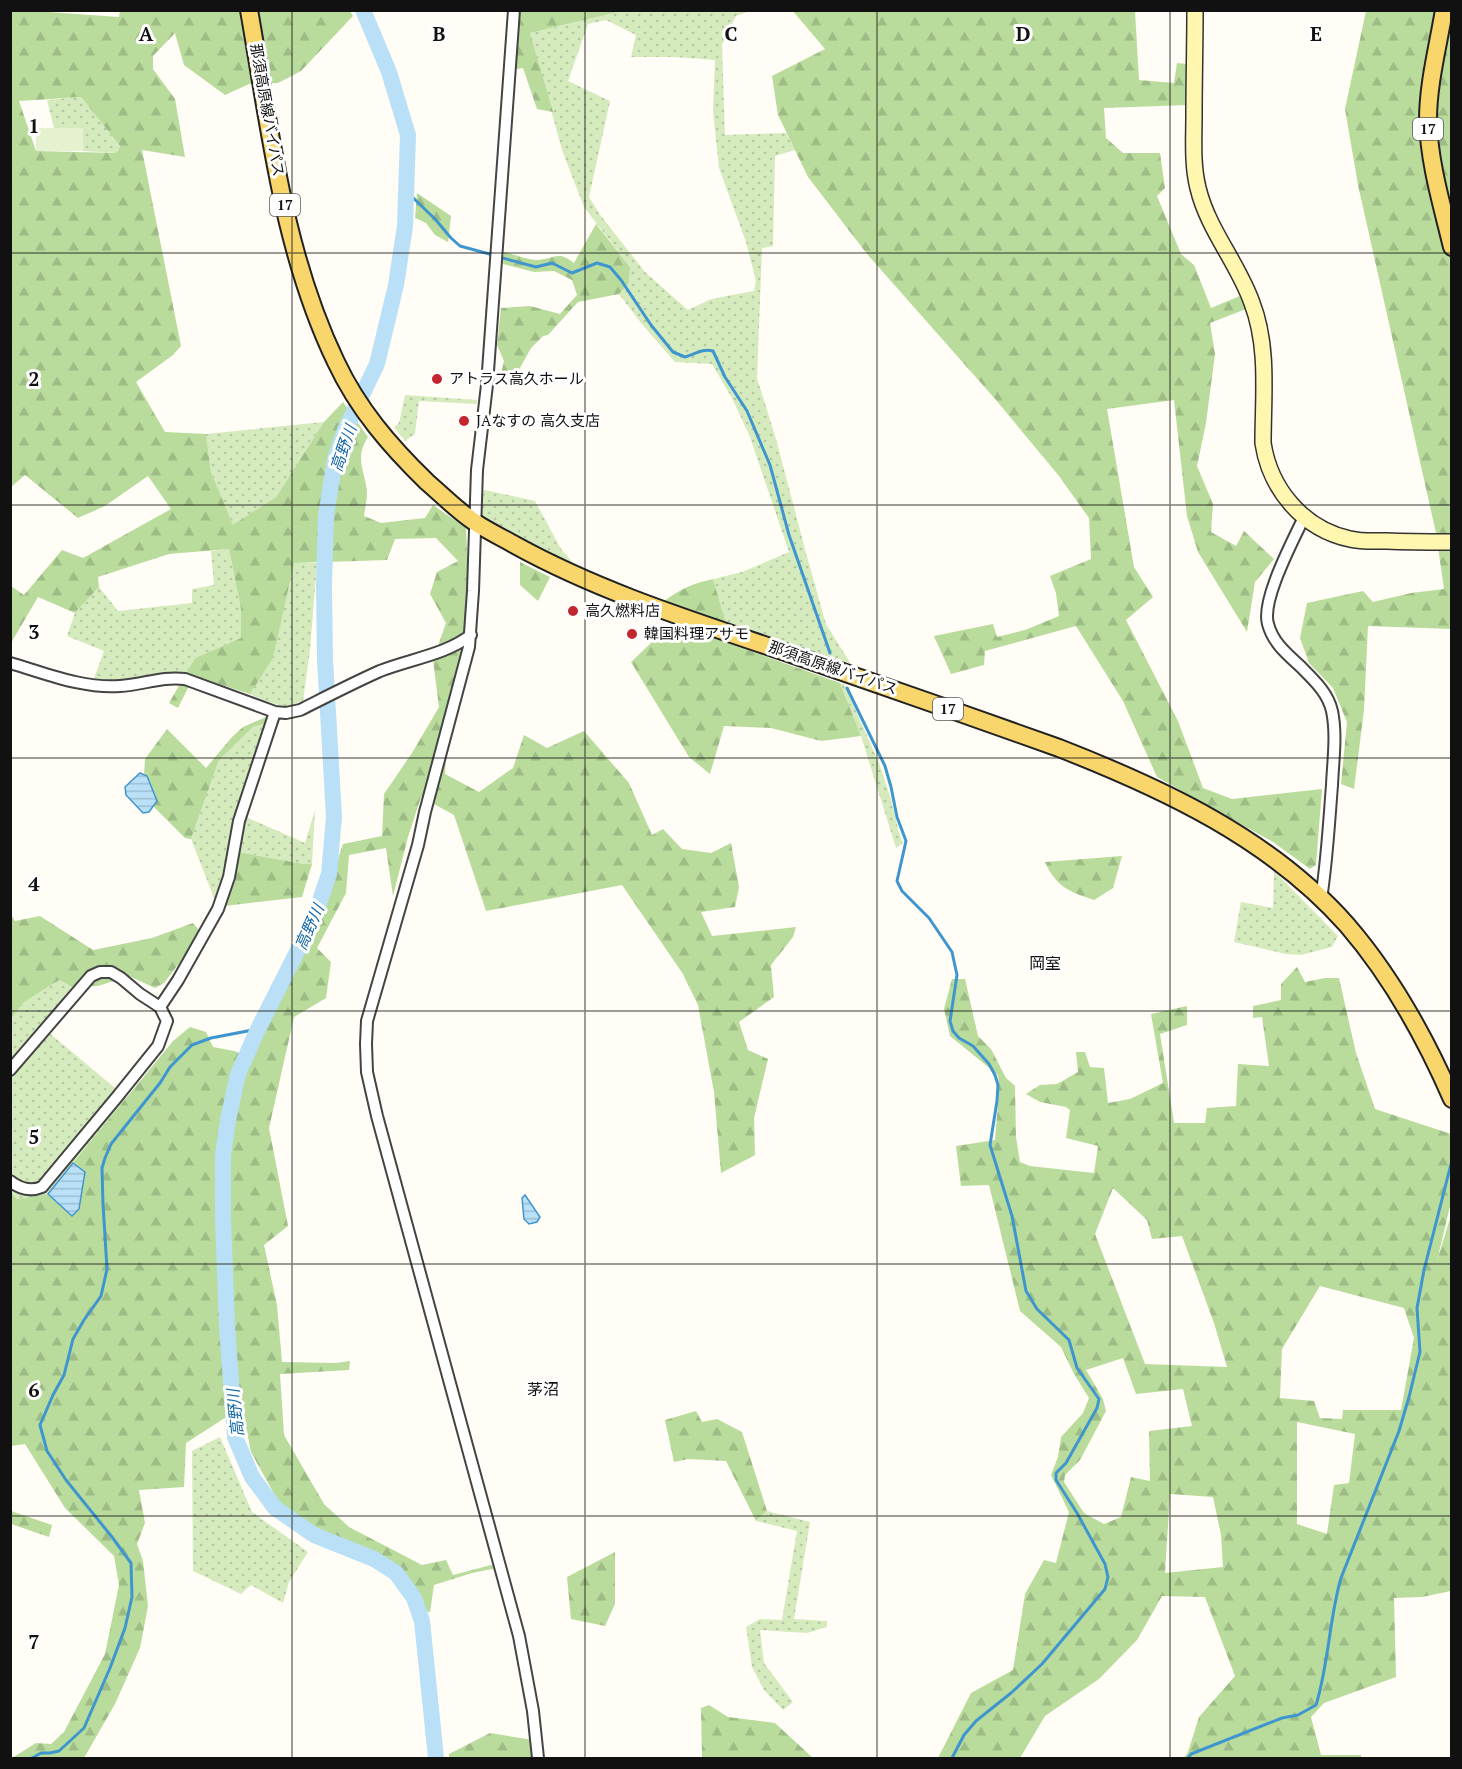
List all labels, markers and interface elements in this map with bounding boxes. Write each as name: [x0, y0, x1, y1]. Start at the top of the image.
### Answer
text: A: [139, 20, 154, 47]
text: B: [433, 20, 446, 47]
text: C: [724, 20, 738, 47]
text: D: [1016, 20, 1030, 47]
text: E: [1310, 20, 1322, 47]
street label: 那須高原線バイパス: [246, 42, 290, 178]
text: 1: [28, 112, 40, 139]
road number: 17: [1413, 118, 1443, 140]
road number: 17: [270, 194, 300, 216]
text: 2: [28, 365, 40, 392]
place label: アトラス高久ホール: [449, 368, 584, 388]
marker: アトラス高久ホール: [430, 372, 444, 386]
place label: JAなすの 高久支店: [476, 410, 600, 430]
marker: JAなすの 高久支店: [457, 414, 471, 428]
water label: 高野川: [325, 420, 362, 474]
place label: 高久燃料店: [585, 600, 660, 620]
marker: 高久燃料店: [566, 604, 580, 618]
text: 3: [28, 618, 40, 645]
place label: 韓国料理アサモ: [644, 623, 749, 643]
marker: 韓国料理アサモ: [625, 627, 639, 641]
street label: 那須高原線バイパス: [766, 636, 900, 698]
road number: 17: [933, 698, 963, 720]
text: 4: [28, 870, 40, 897]
water label: 高野川: [289, 899, 330, 953]
district label: 岡室: [1029, 952, 1061, 974]
text: 5: [28, 1123, 40, 1150]
text: 6: [28, 1376, 40, 1403]
district label: 茅沼: [527, 1378, 559, 1400]
water label: 高野川: [221, 1386, 248, 1438]
text: 7: [28, 1628, 40, 1655]

